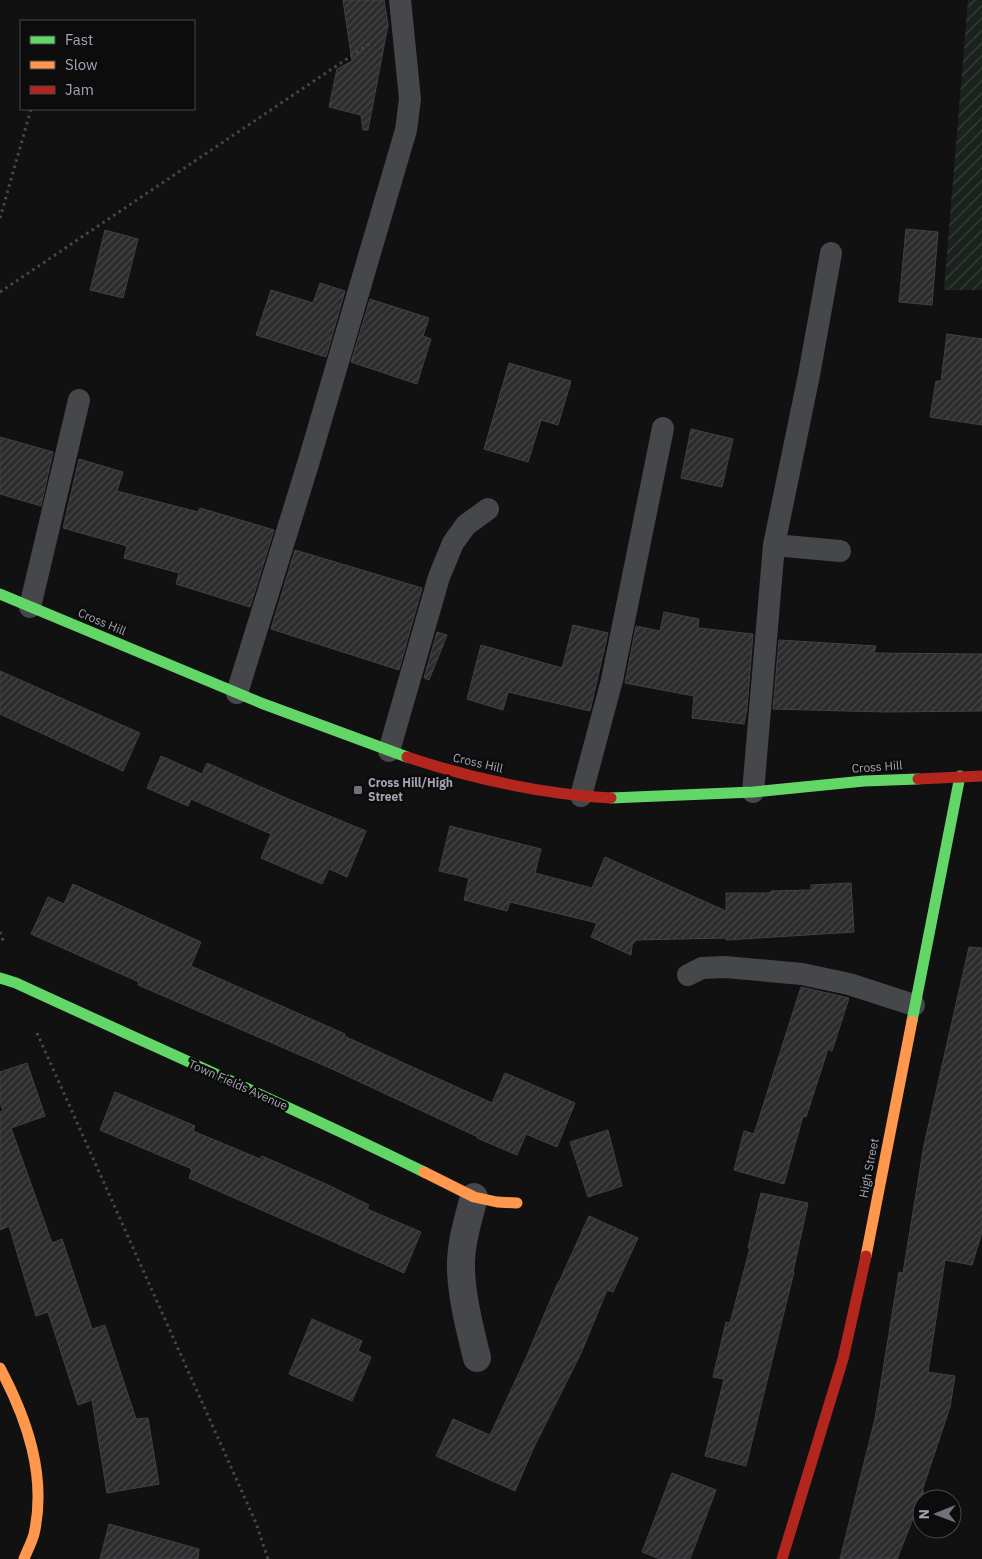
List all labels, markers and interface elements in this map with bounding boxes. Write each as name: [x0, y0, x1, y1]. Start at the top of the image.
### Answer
legend: [20, 20, 195, 110]
text: Fast: [65, 30, 93, 49]
text: Slow: [65, 55, 98, 74]
text: Jam: [65, 80, 94, 99]
street label: Cross Hill: [76, 605, 129, 638]
street label: Cross Hill: [452, 749, 505, 776]
street label: Cross Hill: [851, 757, 903, 776]
place label: Cross Hill/High Street: [368, 775, 453, 804]
marker: Cross Hill/High Street: [352, 784, 364, 796]
street label: Town Fields Avenue: [186, 1056, 290, 1113]
street label: High Street: [855, 1137, 882, 1199]
north arrow: [912, 1489, 962, 1539]
text: N: [915, 1509, 933, 1519]

